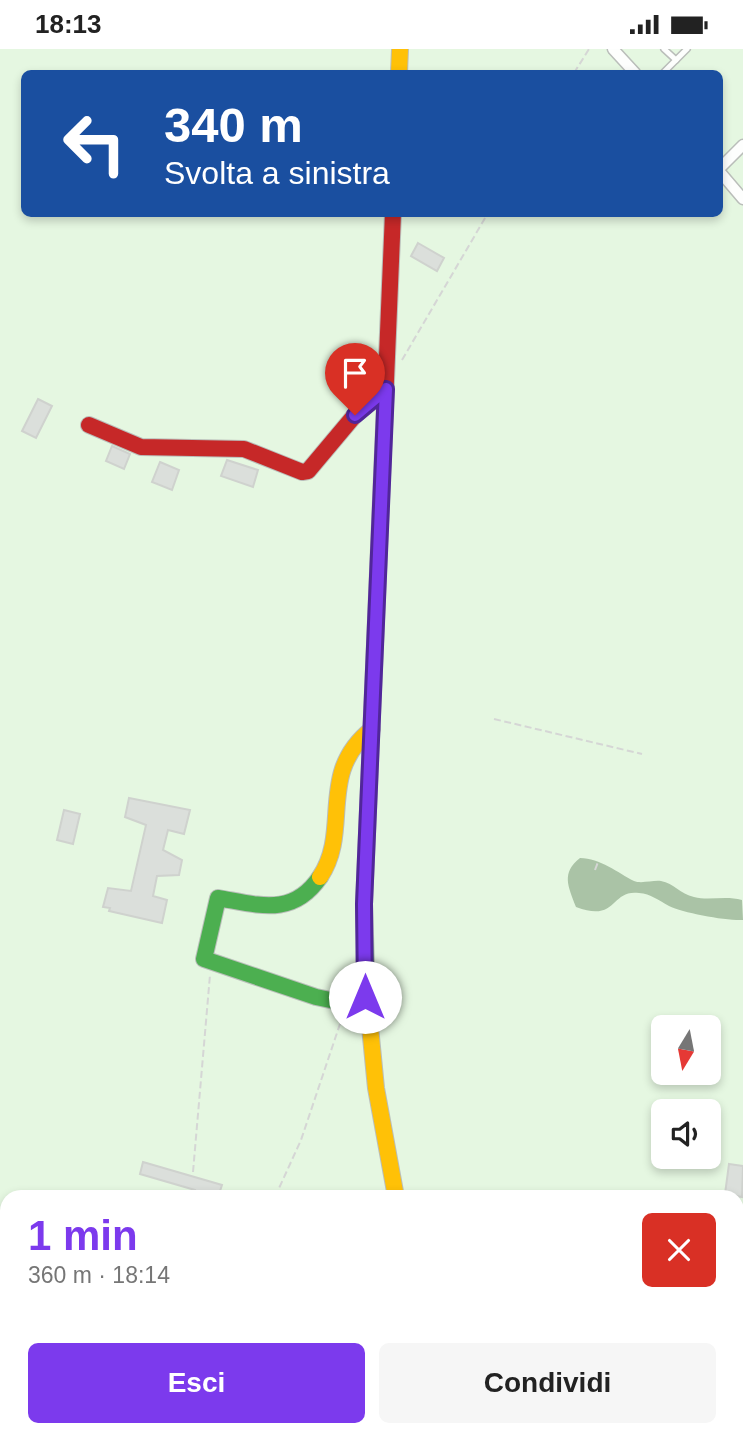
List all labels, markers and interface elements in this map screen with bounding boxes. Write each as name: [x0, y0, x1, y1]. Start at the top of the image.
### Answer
text: 18:13: [35, 9, 102, 39]
icon: left: [49, 98, 140, 189]
text: 340 m: [164, 98, 303, 152]
text: Svolta a sinistra: [164, 155, 390, 191]
pin: [325, 343, 385, 415]
icon: arrive: [336, 354, 374, 392]
position arrow: [328, 960, 402, 1034]
north arrow: [651, 1015, 721, 1085]
map controls: [651, 1015, 721, 1169]
button: sound: [651, 1099, 721, 1169]
text: 1 min: [28, 1212, 138, 1259]
button: close: [642, 1213, 716, 1287]
text: 360 m · 18:14: [28, 1262, 170, 1288]
button: Esci: [28, 1343, 365, 1423]
button: Condividi: [379, 1343, 716, 1423]

